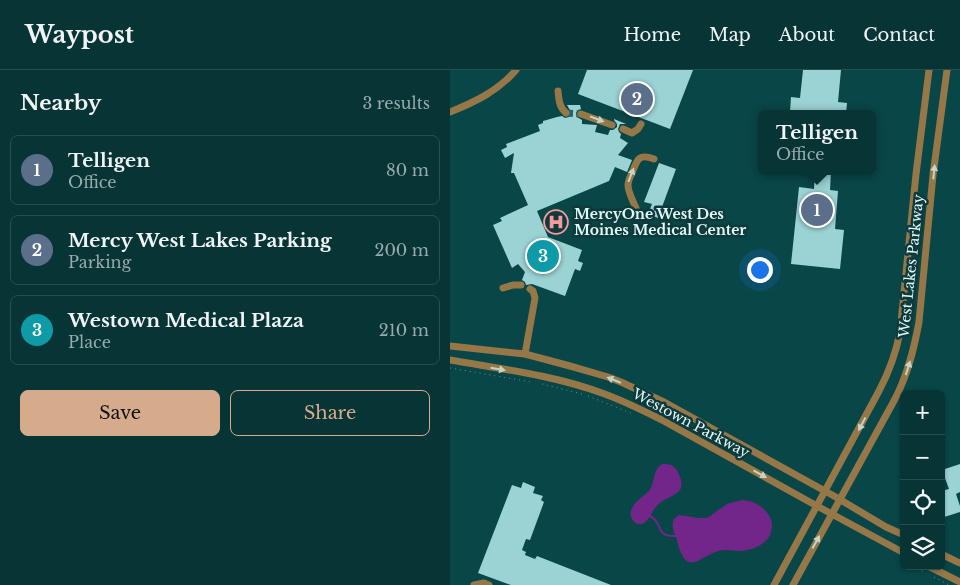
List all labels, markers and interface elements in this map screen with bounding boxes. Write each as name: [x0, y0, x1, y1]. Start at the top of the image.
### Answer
text: Waypost: [25, 20, 134, 49]
text: Home: [623, 24, 681, 46]
text: Map: [709, 24, 751, 46]
text: About: [779, 24, 835, 46]
text: Contact: [863, 24, 935, 46]
pin: 2: [621, 80, 653, 118]
text: Nearby: [20, 90, 101, 116]
text: 3 results: [362, 93, 430, 113]
popup: [758, 110, 876, 175]
one-way arrow: [590, 115, 605, 123]
text: Telligen: [776, 121, 858, 144]
text: Office: [776, 144, 824, 164]
text: Telligen: [68, 149, 150, 172]
text: 1: [34, 160, 40, 180]
text: 80 m: [386, 160, 429, 180]
one-way arrow: [930, 164, 938, 180]
one-way arrow: [627, 167, 635, 182]
text: Office: [68, 172, 116, 192]
pin: 1: [801, 191, 833, 229]
street label: West Lakes Parkway: [894, 193, 927, 340]
place label: MercyOne West Des Moines Medical Center: [574, 205, 746, 239]
hospital icon: MercyOne West Des Moines Medical Center: [543, 209, 569, 235]
text: Mercy West Lakes Parking: [68, 229, 332, 252]
pin: 3: [527, 237, 559, 275]
text: 2: [32, 240, 42, 260]
text: 200 m: [375, 240, 429, 260]
text: Parking: [68, 252, 131, 272]
your location: [747, 257, 773, 283]
text: Westown Medical Plaza: [68, 309, 304, 332]
text: 3: [32, 320, 42, 340]
text: 210 m: [379, 320, 429, 340]
text: Place: [68, 332, 111, 352]
one-way arrow: [905, 360, 913, 375]
one-way arrow: [490, 365, 506, 373]
one-way arrow: [607, 376, 622, 383]
street label: Westown Parkway: [628, 384, 753, 462]
button: Save: [20, 390, 220, 436]
button: Share: [230, 390, 430, 436]
map controls: [900, 390, 945, 570]
button: +: [900, 390, 945, 435]
one-way arrow: [858, 417, 866, 431]
button: −: [900, 435, 945, 480]
one-way arrow: [753, 470, 767, 479]
button: locate: [900, 480, 945, 525]
button: layers: [900, 525, 945, 570]
one-way arrow: [812, 535, 820, 550]

